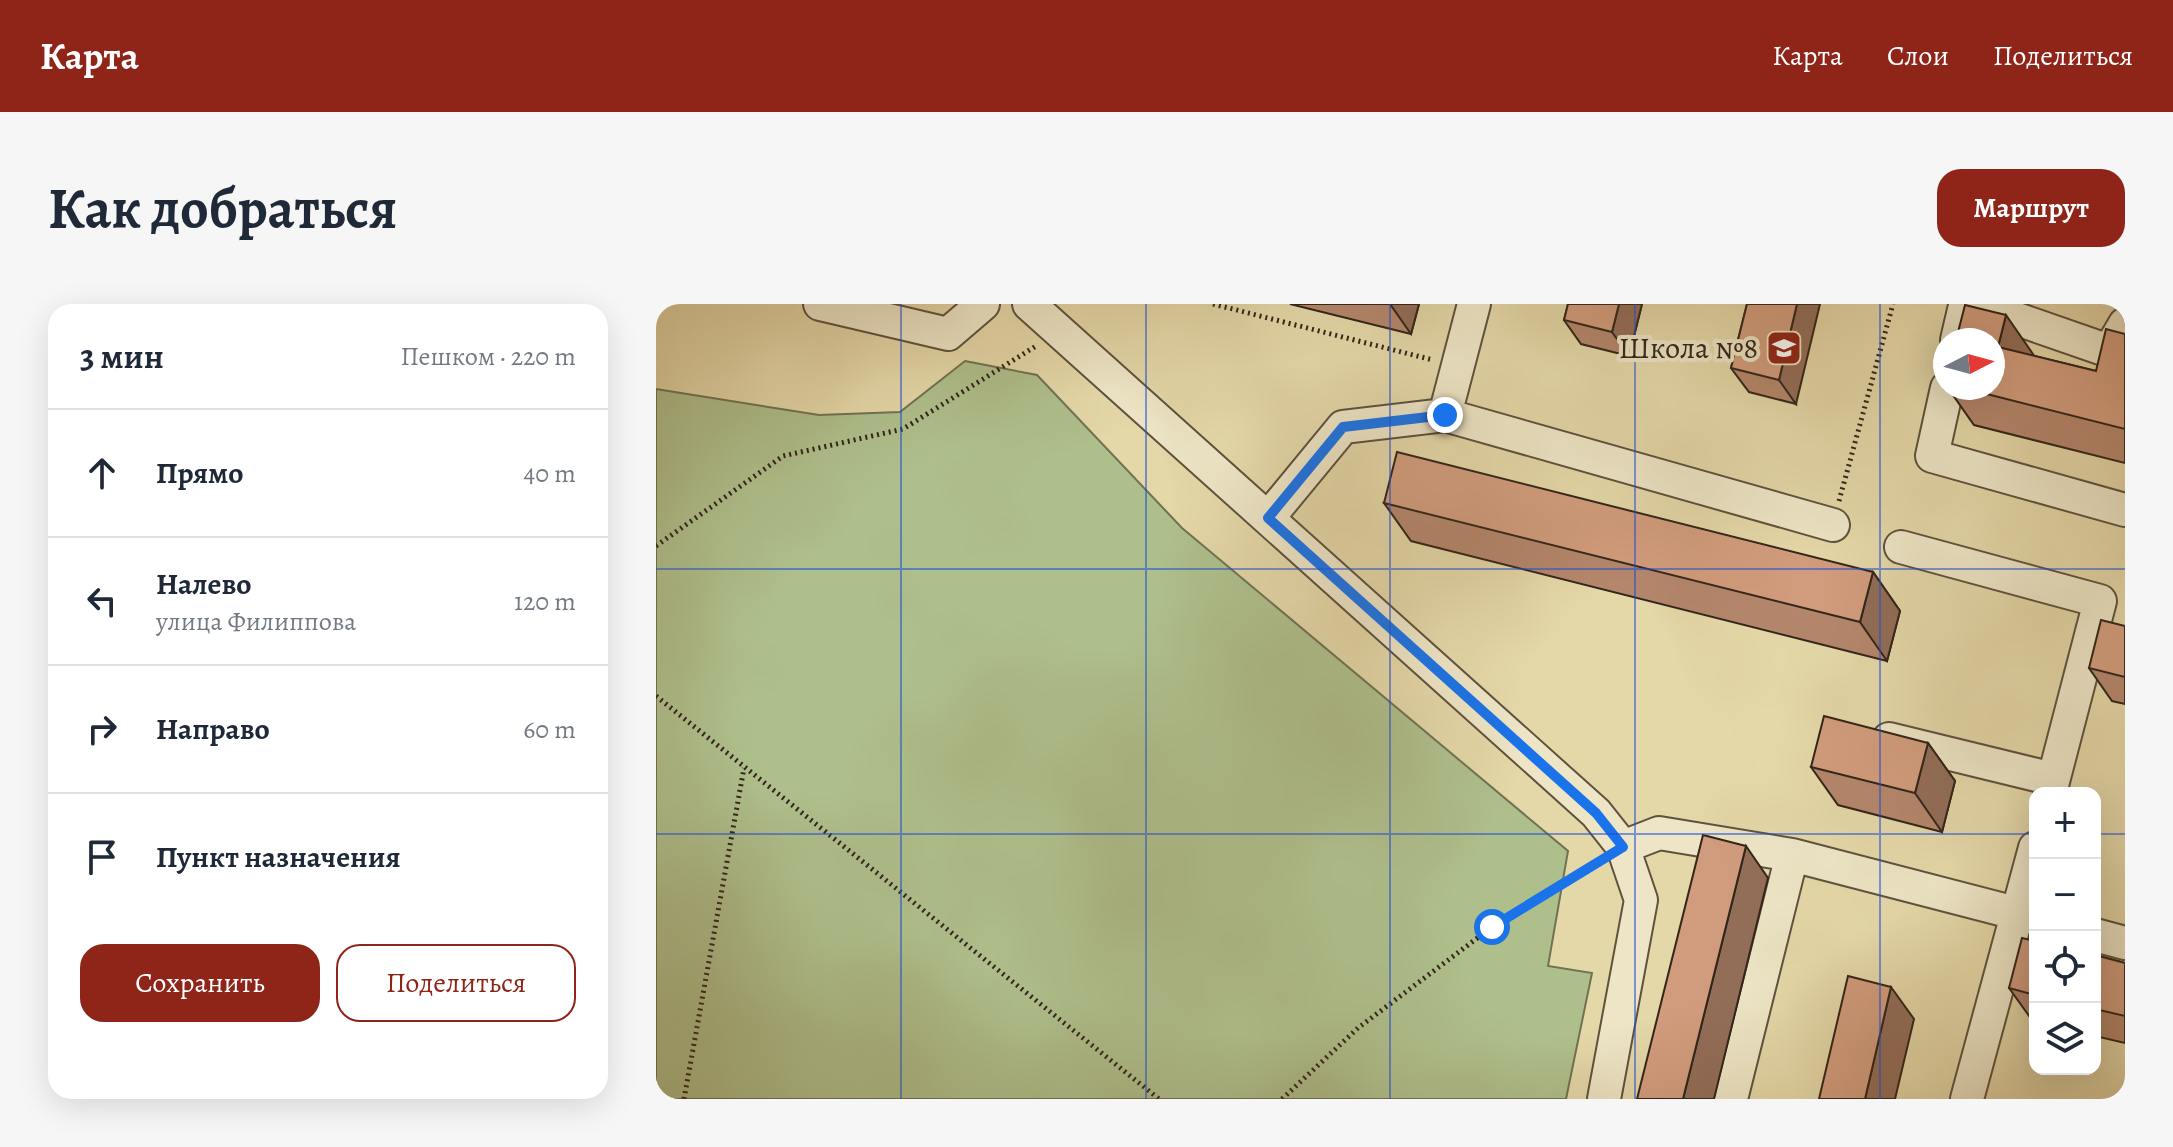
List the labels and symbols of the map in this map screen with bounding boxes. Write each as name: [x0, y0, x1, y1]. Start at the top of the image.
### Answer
place label: Школа №8: [1618, 328, 1758, 368]
north arrow: [1933, 328, 2005, 400]
school or university icon: Школа №8: [1765, 329, 1803, 367]
route end: [1427, 397, 1463, 433]
route start: [1474, 909, 1510, 945]

